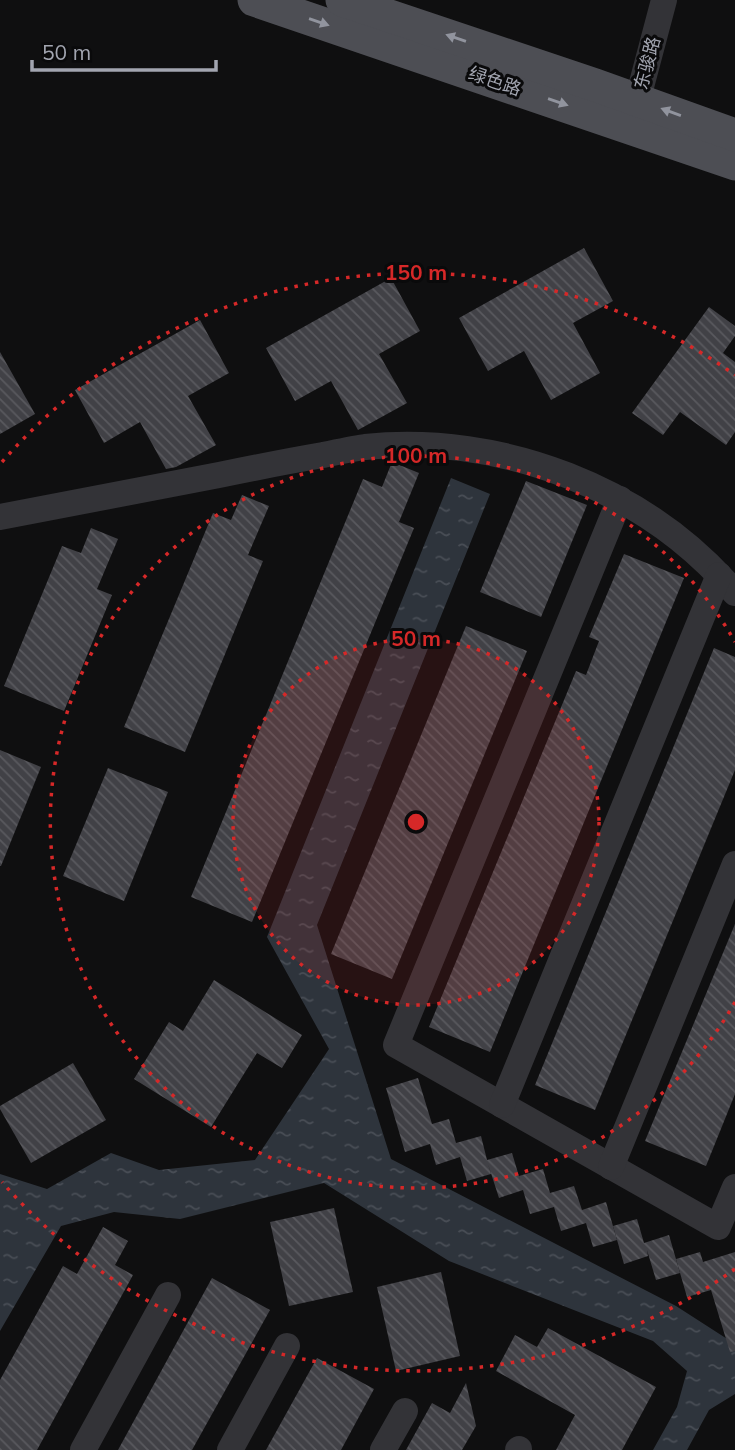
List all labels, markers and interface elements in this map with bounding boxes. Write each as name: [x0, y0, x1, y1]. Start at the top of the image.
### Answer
one-way arrow: [309, 17, 330, 28]
scale bar: [32, 28, 215, 72]
one-way arrow: [445, 32, 466, 43]
street label: 东骏路: [629, 34, 665, 92]
text: 50 m: [42, 39, 91, 65]
street label: 绿色路: [466, 61, 524, 101]
one-way arrow: [548, 97, 569, 108]
one-way arrow: [660, 106, 681, 117]
text: 150 m: [385, 259, 447, 285]
text: 100 m: [385, 442, 447, 468]
text: 50 m: [391, 625, 441, 651]
centre of rings: [404, 810, 428, 834]

